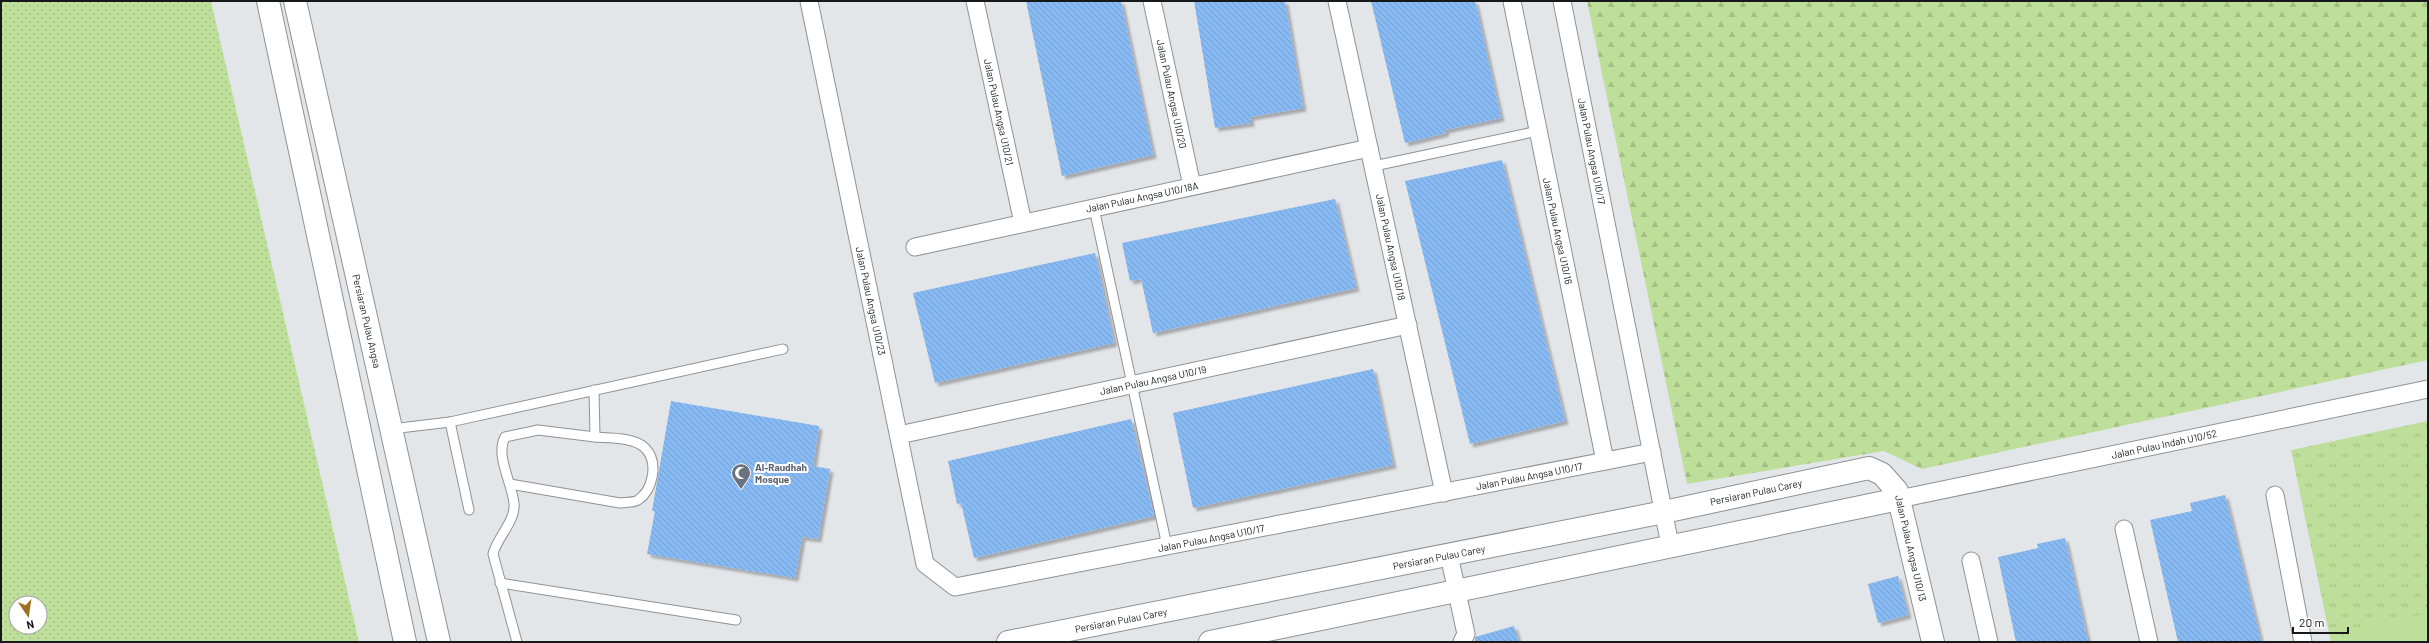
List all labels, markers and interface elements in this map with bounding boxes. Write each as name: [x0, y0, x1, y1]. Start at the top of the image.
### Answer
street label: Jalan Pulau Angsa U10/20: [1155, 38, 1189, 150]
street label: Jalan Pulau Angsa U10/21: [982, 58, 1016, 166]
street label: Jalan Pulau Angsa U10/17: [1576, 97, 1608, 206]
street label: Jalan Pulau Angsa U10/16: [1541, 177, 1575, 285]
street label: Jalan Pulau Angsa U10/18A: [1085, 179, 1199, 215]
street label: Jalan Pulau Angsa U10/18: [1374, 193, 1408, 301]
street label: Jalan Pulau Angsa U10/23: [854, 246, 888, 356]
street label: Persiaran Pulau Angsa: [350, 273, 384, 369]
street label: Jalan Pulau Angsa U10/19: [1099, 363, 1207, 397]
street label: Jalan Pulau Indah U10/52: [2110, 427, 2218, 461]
street label: Jalan Pulau Angsa U10/17: [1475, 460, 1584, 492]
place label: Al-Raudhah Mosque: [755, 461, 807, 485]
mosque icon: Al-Raudhah Mosque: [730, 462, 752, 490]
street label: Persiaran Pulau Carey: [1709, 476, 1804, 508]
street label: Jalan Pulau Angsa U10/13: [1893, 494, 1929, 602]
street label: Jalan Pulau Angsa U10/17: [1157, 522, 1266, 554]
street label: Persiaran Pulau Carey: [1392, 542, 1487, 572]
north arrow: [8, 595, 48, 635]
street label: Persiaran Pulau Carey: [1074, 605, 1169, 635]
scale bar: [2293, 609, 2348, 635]
text: 20 m: [2299, 615, 2325, 629]
text: N: [25, 618, 35, 632]

